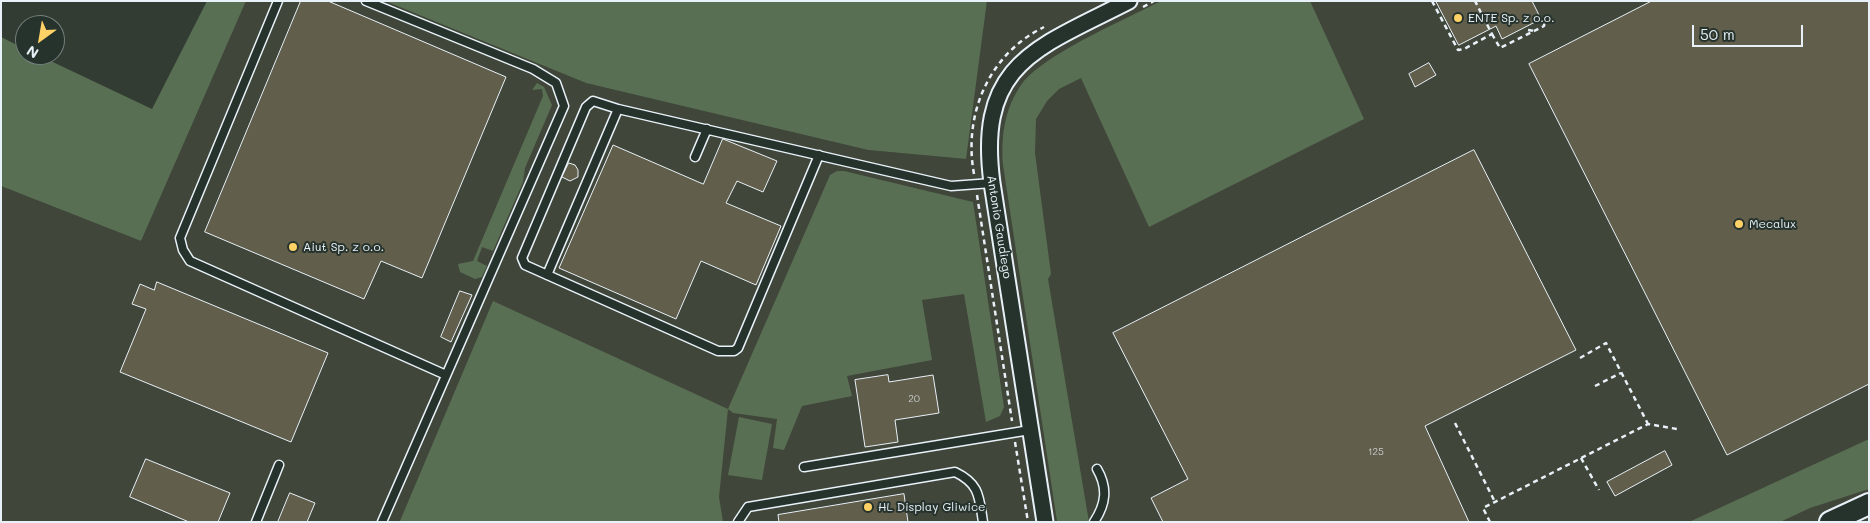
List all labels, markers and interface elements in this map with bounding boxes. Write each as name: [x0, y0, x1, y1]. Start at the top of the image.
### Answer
place label: ENTE Sp. z o.o.: [1468, 11, 1555, 25]
marker: ENTE Sp. z o.o.: [1452, 12, 1464, 24]
north arrow: [15, 15, 65, 65]
scale bar: [1695, 15, 1806, 47]
text: 50 m: [1700, 24, 1735, 44]
text: N: [23, 41, 42, 63]
street label: Antonio Gaudiego: [984, 174, 1014, 280]
place label: Mecalux: [1749, 217, 1796, 231]
marker: Mecalux: [1733, 218, 1745, 230]
place label: Aiut Sp. z o.o.: [303, 240, 384, 254]
marker: Aiut Sp. z o.o.: [287, 241, 299, 253]
house number: 20: [908, 393, 920, 405]
house number: 125: [1368, 446, 1384, 458]
place label: HL Display Gliwice: [878, 500, 985, 514]
marker: HL Display Gliwice: [862, 501, 874, 513]

